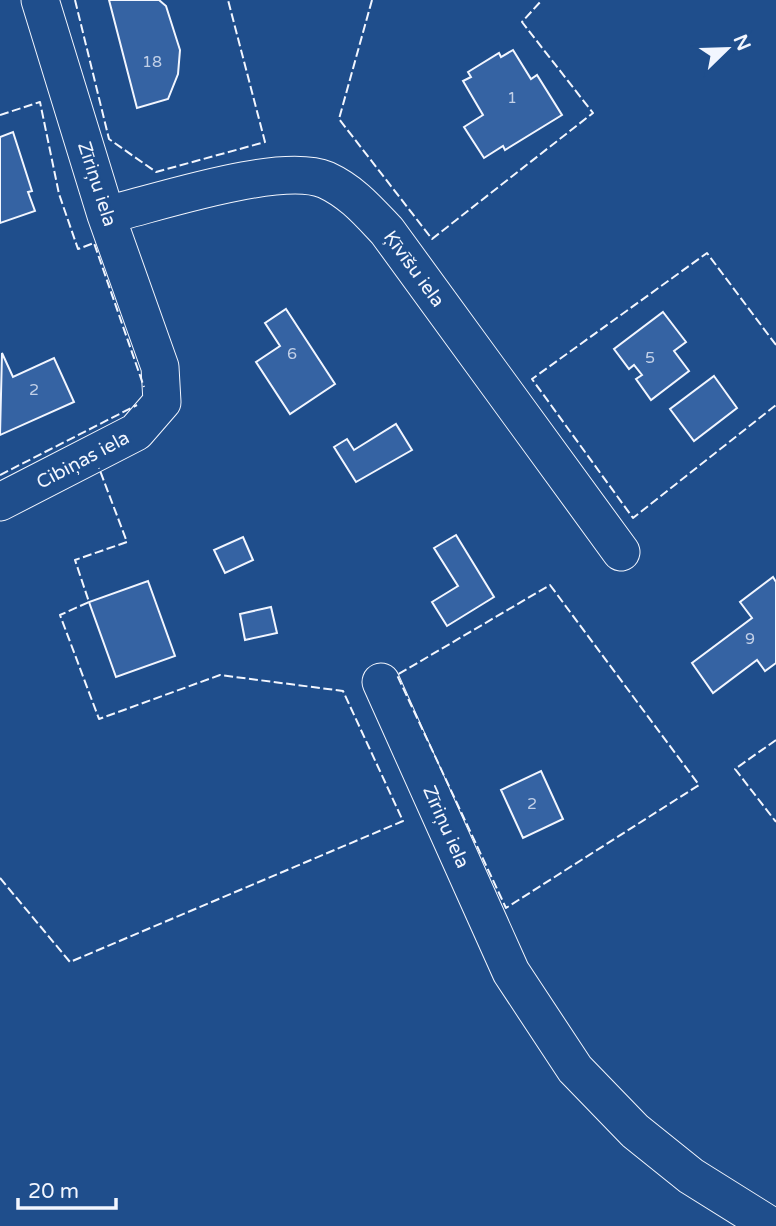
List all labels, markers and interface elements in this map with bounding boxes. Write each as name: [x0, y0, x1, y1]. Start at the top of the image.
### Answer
north arrow: [692, 14, 762, 84]
text: N: [729, 31, 755, 54]
house number: 18: [142, 52, 162, 72]
house number: 1: [507, 88, 517, 108]
street label: Zīriņu iela: [73, 139, 121, 229]
street label: Ķīvīšu iela: [379, 227, 449, 311]
house number: 6: [287, 344, 297, 364]
house number: 5: [645, 348, 655, 368]
house number: 2: [29, 380, 39, 400]
street label: Cibiņas iela: [33, 426, 133, 494]
house number: 9: [745, 629, 755, 649]
street label: Zīriņu iela: [418, 782, 474, 872]
house number: 2: [527, 794, 537, 814]
scale bar: [18, 1166, 116, 1210]
text: 20 m: [28, 1179, 79, 1204]

